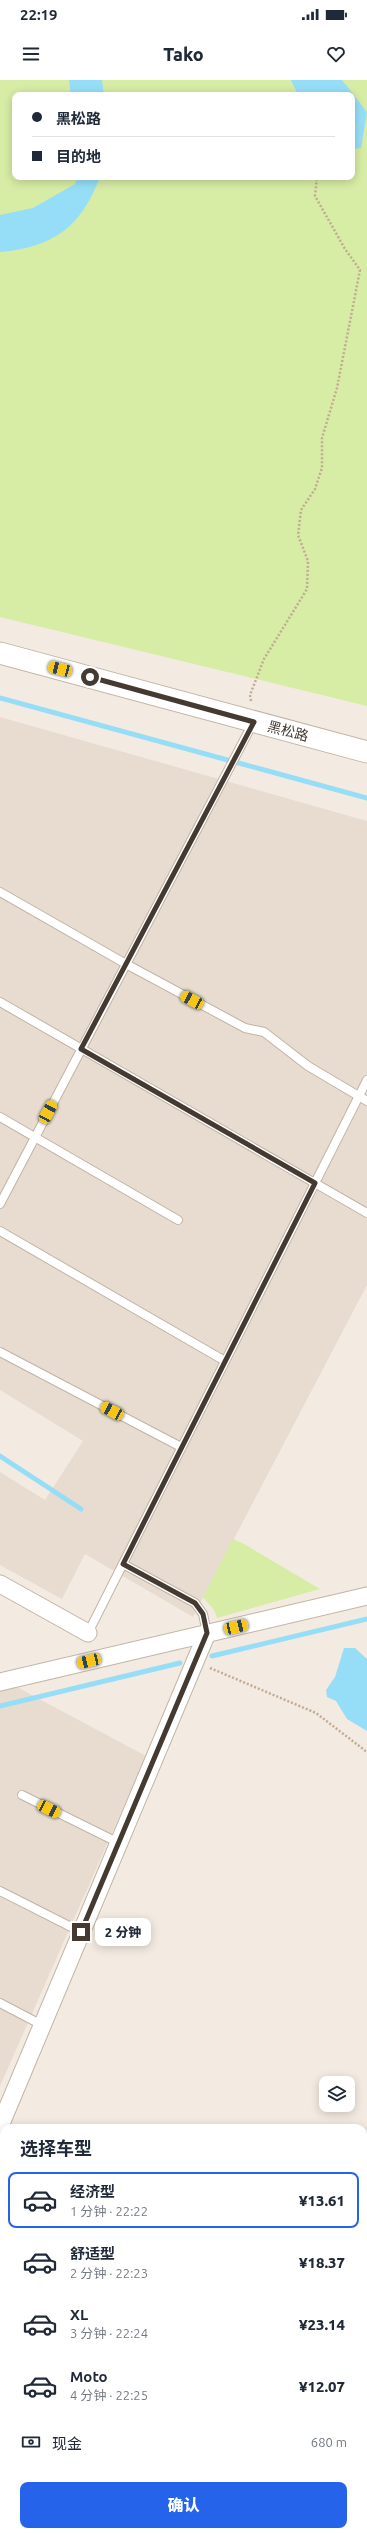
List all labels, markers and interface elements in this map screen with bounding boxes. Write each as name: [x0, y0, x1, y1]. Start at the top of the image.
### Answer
text: 22:19: [20, 6, 58, 23]
icon: menu: [20, 43, 42, 65]
icon: heart: [325, 43, 347, 65]
text: Tako: [163, 44, 204, 64]
text: 黑松路: [56, 110, 101, 127]
text: 目的地: [56, 148, 101, 165]
car: [47, 660, 73, 678]
route start: [81, 668, 99, 686]
street label: 黑松路: [266, 718, 310, 744]
car: [179, 989, 205, 1011]
car: [37, 1099, 59, 1125]
car: [99, 1400, 125, 1422]
car: [223, 1618, 249, 1636]
car: [76, 1652, 102, 1670]
car: [36, 1798, 62, 1820]
callout: 2 分钟: [95, 1918, 151, 1946]
route end: [72, 1923, 90, 1941]
text: 2 分钟: [105, 1925, 141, 1939]
map controls: [319, 2076, 355, 2112]
button: layers: [319, 2076, 355, 2112]
text: 选择车型: [20, 2138, 92, 2158]
icon: car: [22, 2182, 58, 2218]
text: 经济型: [70, 2183, 115, 2200]
text: ¥13.61: [299, 2192, 345, 2209]
text: 1 分钟 · 22:22: [70, 2204, 148, 2218]
icon: car: [22, 2244, 58, 2280]
text: 舒适型: [70, 2245, 115, 2262]
text: ¥18.37: [299, 2254, 345, 2271]
text: 2 分钟 · 22:23: [70, 2266, 148, 2280]
icon: car: [22, 2306, 58, 2342]
text: XL: [70, 2306, 88, 2323]
text: ¥23.14: [299, 2316, 345, 2333]
text: 3 分钟 · 22:24: [70, 2326, 148, 2340]
icon: car: [22, 2368, 58, 2404]
text: Moto: [70, 2368, 108, 2385]
text: ¥12.07: [299, 2378, 345, 2395]
text: 4 分钟 · 22:25: [70, 2388, 148, 2402]
icon: cash: [20, 2431, 42, 2453]
text: 现金: [52, 2435, 82, 2452]
text: 680 m: [311, 2435, 347, 2449]
button: 确认: [20, 2482, 347, 2528]

